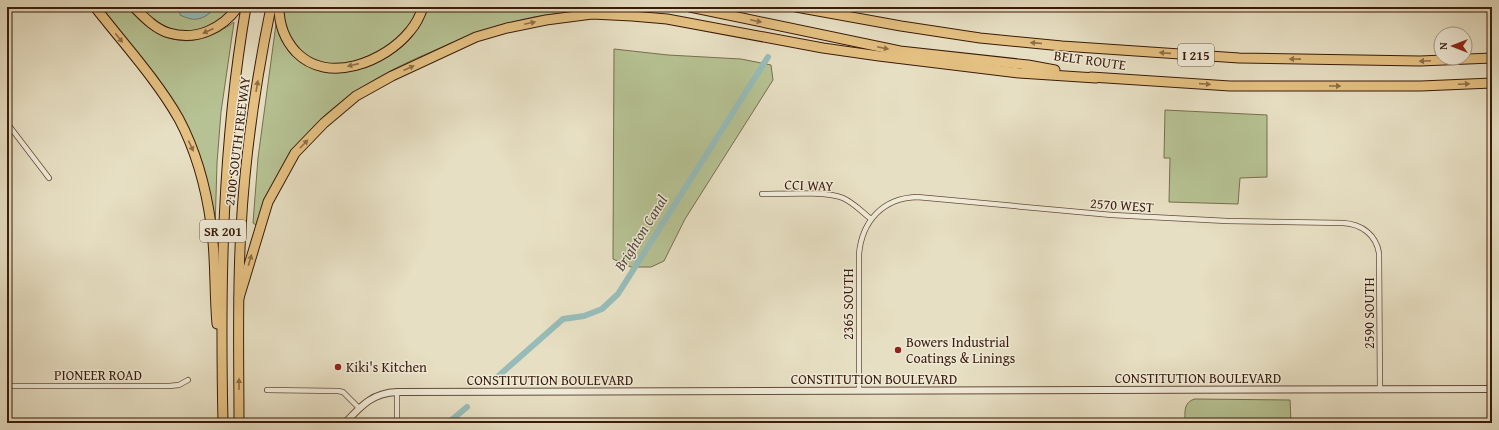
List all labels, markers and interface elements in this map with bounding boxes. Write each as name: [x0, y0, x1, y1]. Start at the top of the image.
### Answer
one-way arrow: [749, 19, 762, 25]
one-way arrow: [524, 20, 536, 26]
north arrow: [1433, 26, 1473, 66]
one-way arrow: [202, 28, 214, 34]
one-way arrow: [115, 32, 123, 43]
one-way arrow: [1030, 40, 1042, 47]
text: N: [1435, 42, 1451, 50]
road number: I 215: [1178, 44, 1214, 66]
one-way arrow: [877, 45, 889, 51]
street label: BELT ROUTE: [1053, 45, 1127, 75]
one-way arrow: [1159, 49, 1171, 56]
one-way arrow: [1288, 56, 1301, 62]
one-way arrow: [1418, 58, 1431, 64]
one-way arrow: [347, 63, 360, 69]
one-way arrow: [403, 65, 414, 71]
street label: 2100 SOUTH FREEWAY: [219, 75, 255, 207]
one-way arrow: [254, 80, 260, 92]
one-way arrow: [1199, 81, 1211, 88]
one-way arrow: [1458, 81, 1471, 87]
one-way arrow: [1329, 83, 1342, 89]
one-way arrow: [300, 139, 309, 149]
one-way arrow: [188, 140, 194, 152]
street label: CCI WAY: [784, 174, 834, 196]
water label: Brighton Canal: [608, 191, 672, 275]
street label: 2570 WEST: [1090, 193, 1155, 217]
road number: SR 201: [200, 220, 246, 242]
one-way arrow: [247, 254, 253, 266]
street label: 2365 SOUTH: [838, 268, 858, 340]
street label: 2590 SOUTH: [1359, 277, 1379, 349]
place label: Bowers Industrial Coatings & Linings: [906, 332, 1015, 368]
marker: Bowers Industrial Coatings & Linings: [893, 345, 903, 355]
place label: Kiki's Kitchen: [346, 357, 427, 377]
marker: Kiki's Kitchen: [333, 362, 343, 372]
street label: PIONEER ROAD: [54, 365, 142, 385]
street label: CONSTITUTION BOULEVARD: [1115, 368, 1281, 388]
street label: CONSTITUTION BOULEVARD: [791, 369, 957, 389]
street label: CONSTITUTION BOULEVARD: [467, 370, 633, 390]
one-way arrow: [236, 377, 242, 390]

